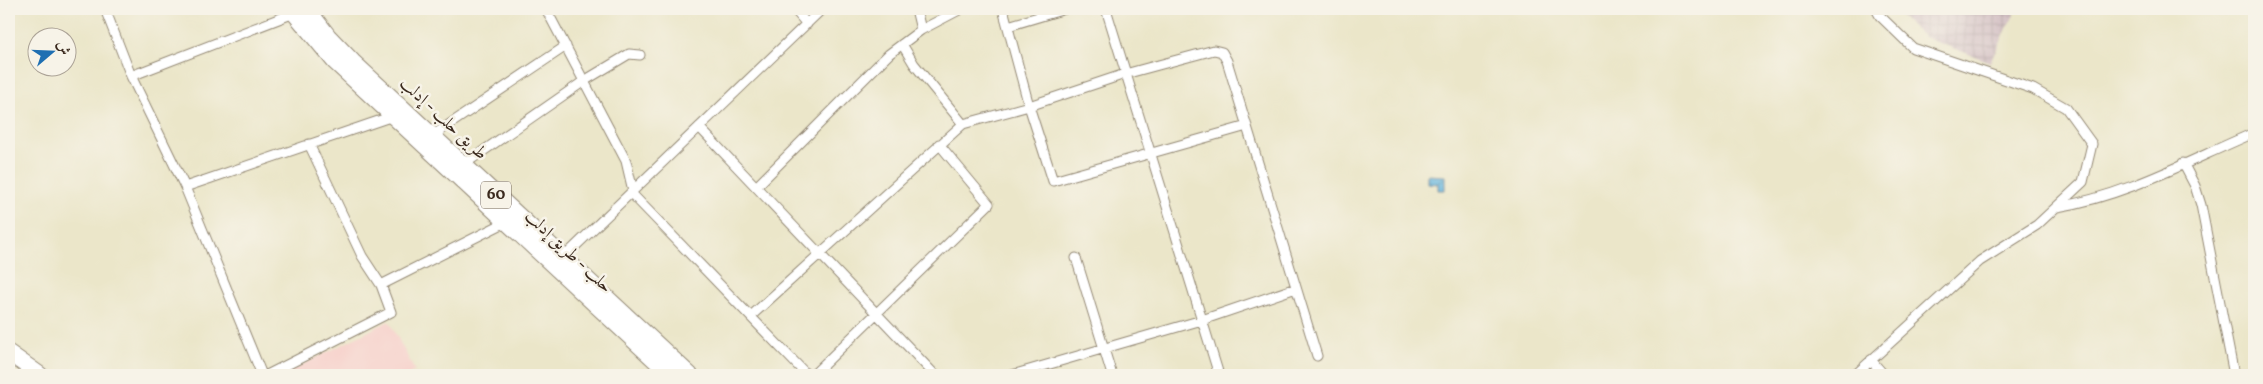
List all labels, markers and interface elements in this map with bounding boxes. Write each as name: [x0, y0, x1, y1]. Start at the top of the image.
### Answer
north arrow: [28, 28, 78, 78]
text: ش: [52, 39, 74, 58]
street label: طريق حلب - إدلب: [394, 72, 492, 166]
road number: 60: [481, 182, 511, 208]
street label: حلب - طريق إدلب: [519, 205, 617, 299]

